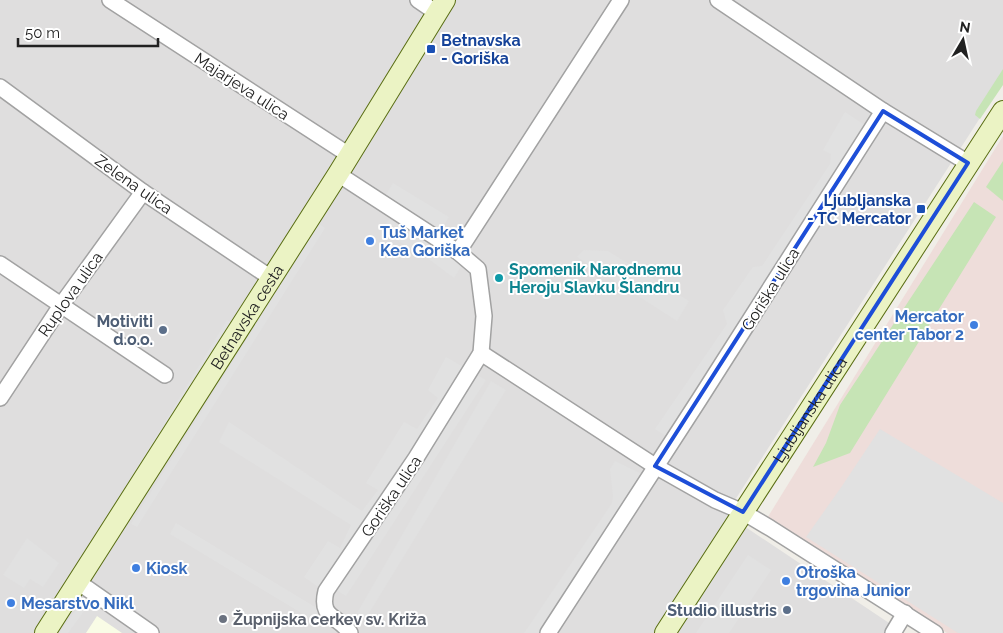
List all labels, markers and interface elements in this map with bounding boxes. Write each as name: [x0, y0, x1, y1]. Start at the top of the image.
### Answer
scale bar: [18, 15, 158, 47]
north arrow: [938, 15, 988, 65]
text: N: [959, 18, 972, 36]
text: 50 m: [25, 24, 60, 42]
place label: Betnavska - Goriška: [441, 31, 521, 68]
marker: Betnavska - Goriška: [425, 43, 437, 55]
street label: Majarjeva ulica: [191, 49, 293, 124]
street label: Zelena ulica: [91, 151, 176, 218]
place label: Ljubljanska - TC Mercator: [807, 191, 911, 228]
marker: Ljubljanska - TC Mercator: [915, 203, 927, 215]
place label: Tuš Market Kea Goriška: [380, 223, 470, 260]
marker: Tuš Market Kea Goriška: [364, 235, 376, 247]
street label: Goriška ulica: [737, 244, 803, 334]
street label: Ruplova ulica: [34, 248, 107, 340]
place label: Spomenik Narodnemu Heroju Slavku Šlandru: [509, 260, 681, 297]
street label: Betnavska cesta: [207, 261, 288, 373]
marker: Spomenik Narodnemu Heroju Slavku Šlandru: [493, 272, 505, 284]
place label: Mercator center Tabor 2: [855, 307, 964, 344]
place label: Motiviti d.o.o.: [96, 312, 153, 349]
marker: Mercator center Tabor 2: [968, 319, 980, 331]
marker: Motiviti d.o.o.: [157, 324, 169, 336]
street label: Ljubljanska ulica: [769, 354, 851, 466]
street label: Goriška ulica: [357, 452, 426, 541]
place label: Kiosk: [146, 559, 187, 578]
marker: Kiosk: [130, 562, 142, 574]
place label: Otroška trgovina Junior: [796, 563, 910, 600]
marker: Otroška trgovina Junior: [780, 575, 792, 587]
place label: Mesarstvo Nikl: [21, 594, 135, 613]
marker: Mesarstvo Nikl: [5, 597, 17, 609]
place label: Studio illustris: [667, 601, 777, 620]
marker: Studio illustris: [781, 604, 793, 616]
place label: Župnijska cerkev sv. Križa: [233, 609, 426, 629]
marker: Župnijska cerkev sv. Križa: [217, 613, 229, 625]

